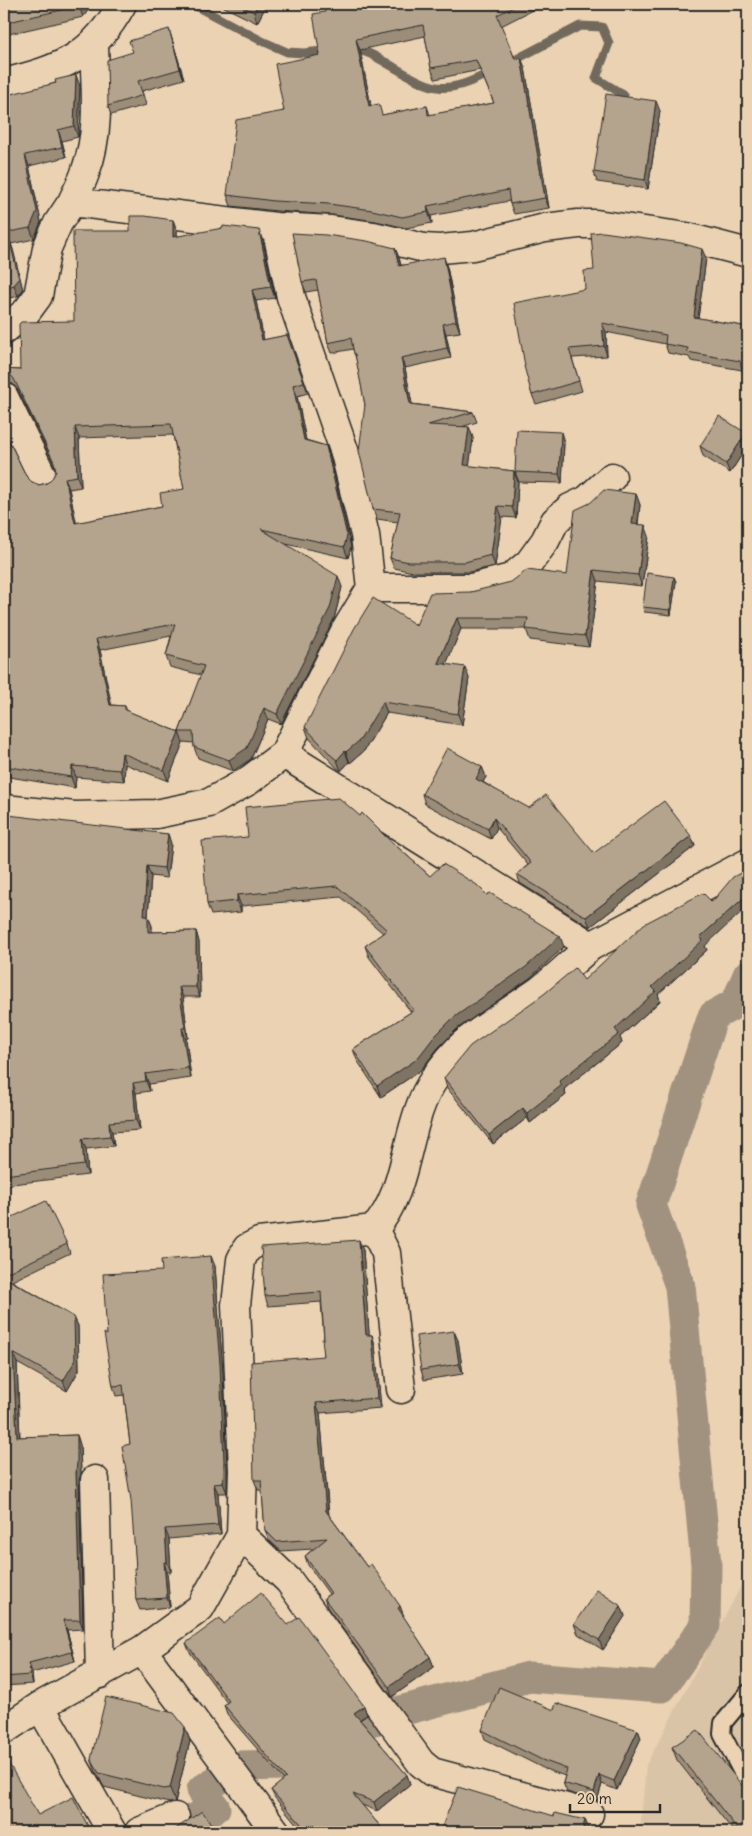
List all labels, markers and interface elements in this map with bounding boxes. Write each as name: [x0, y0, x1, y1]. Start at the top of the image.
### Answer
scale bar: [570, 1781, 660, 1813]
text: 20 m: [577, 1789, 612, 1808]

